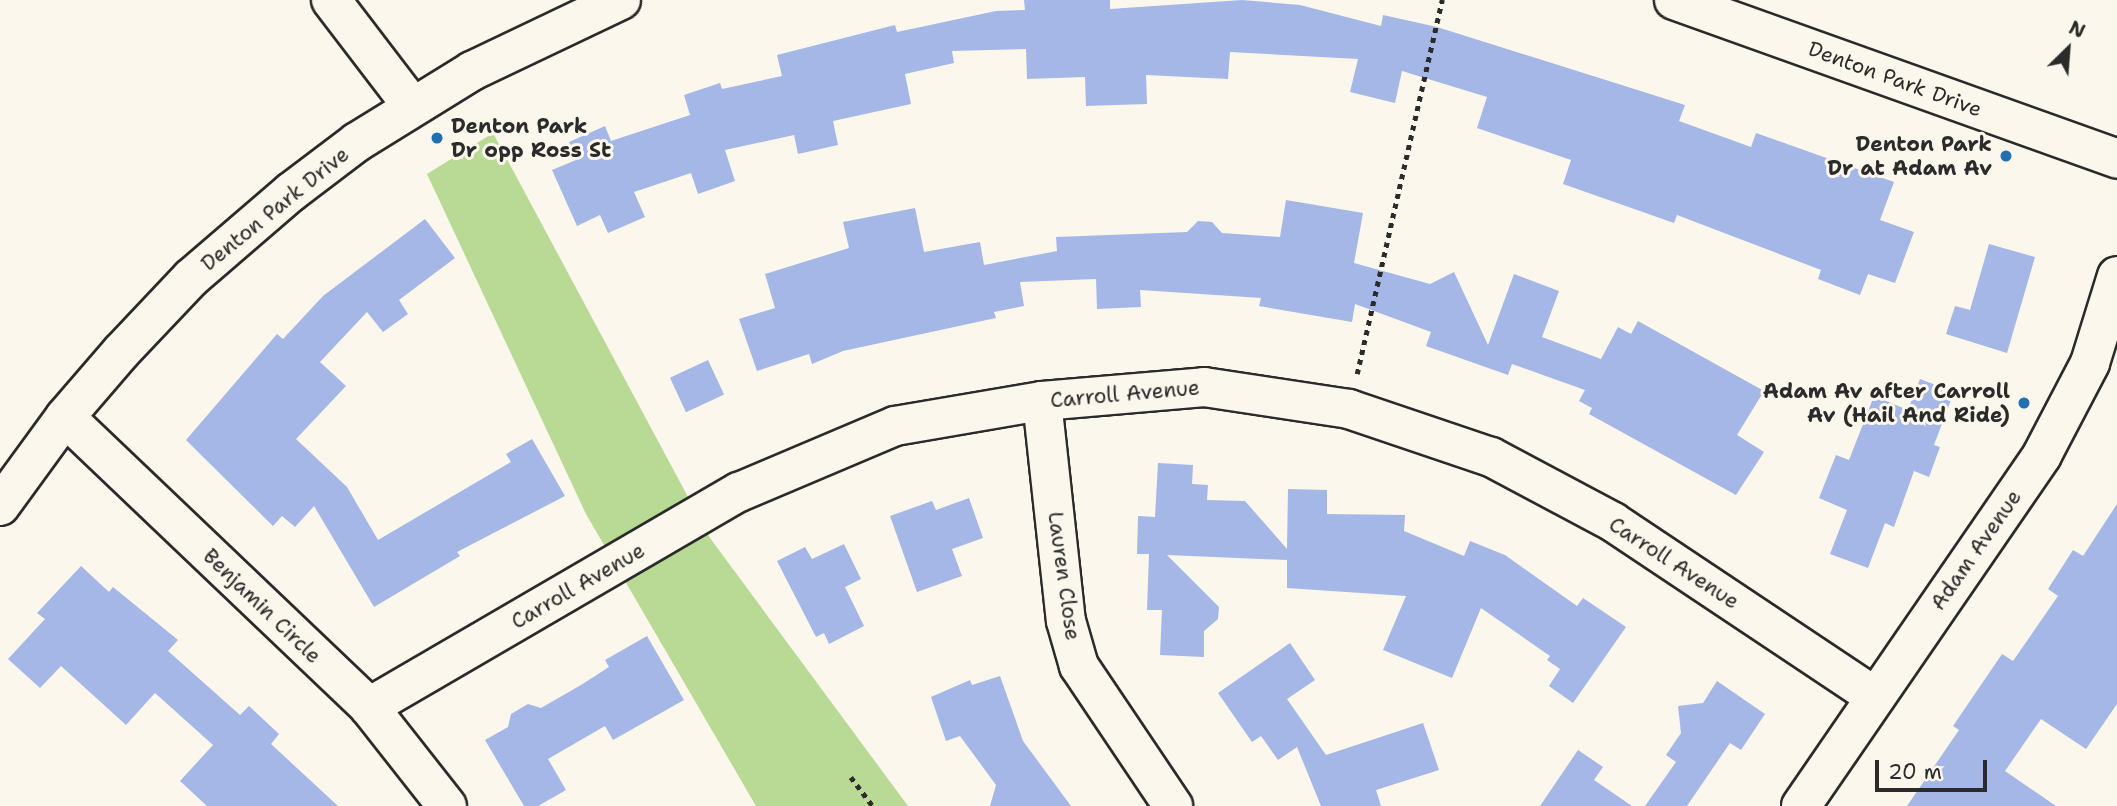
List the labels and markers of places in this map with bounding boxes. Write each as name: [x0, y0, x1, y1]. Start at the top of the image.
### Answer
place label: Denton Park Dr opp Ross St: [451, 113, 611, 163]
marker: Denton Park Dr opp Ross St: [429, 130, 445, 146]
place label: Denton Park Dr at Adam Av: [1827, 131, 1992, 181]
marker: Denton Park Dr at Adam Av: [1998, 148, 2014, 164]
place label: Adam Av after Carroll Av (Hail And Ride): [1763, 378, 2010, 428]
marker: Adam Av after Carroll Av (Hail And Ride): [2016, 395, 2032, 411]

